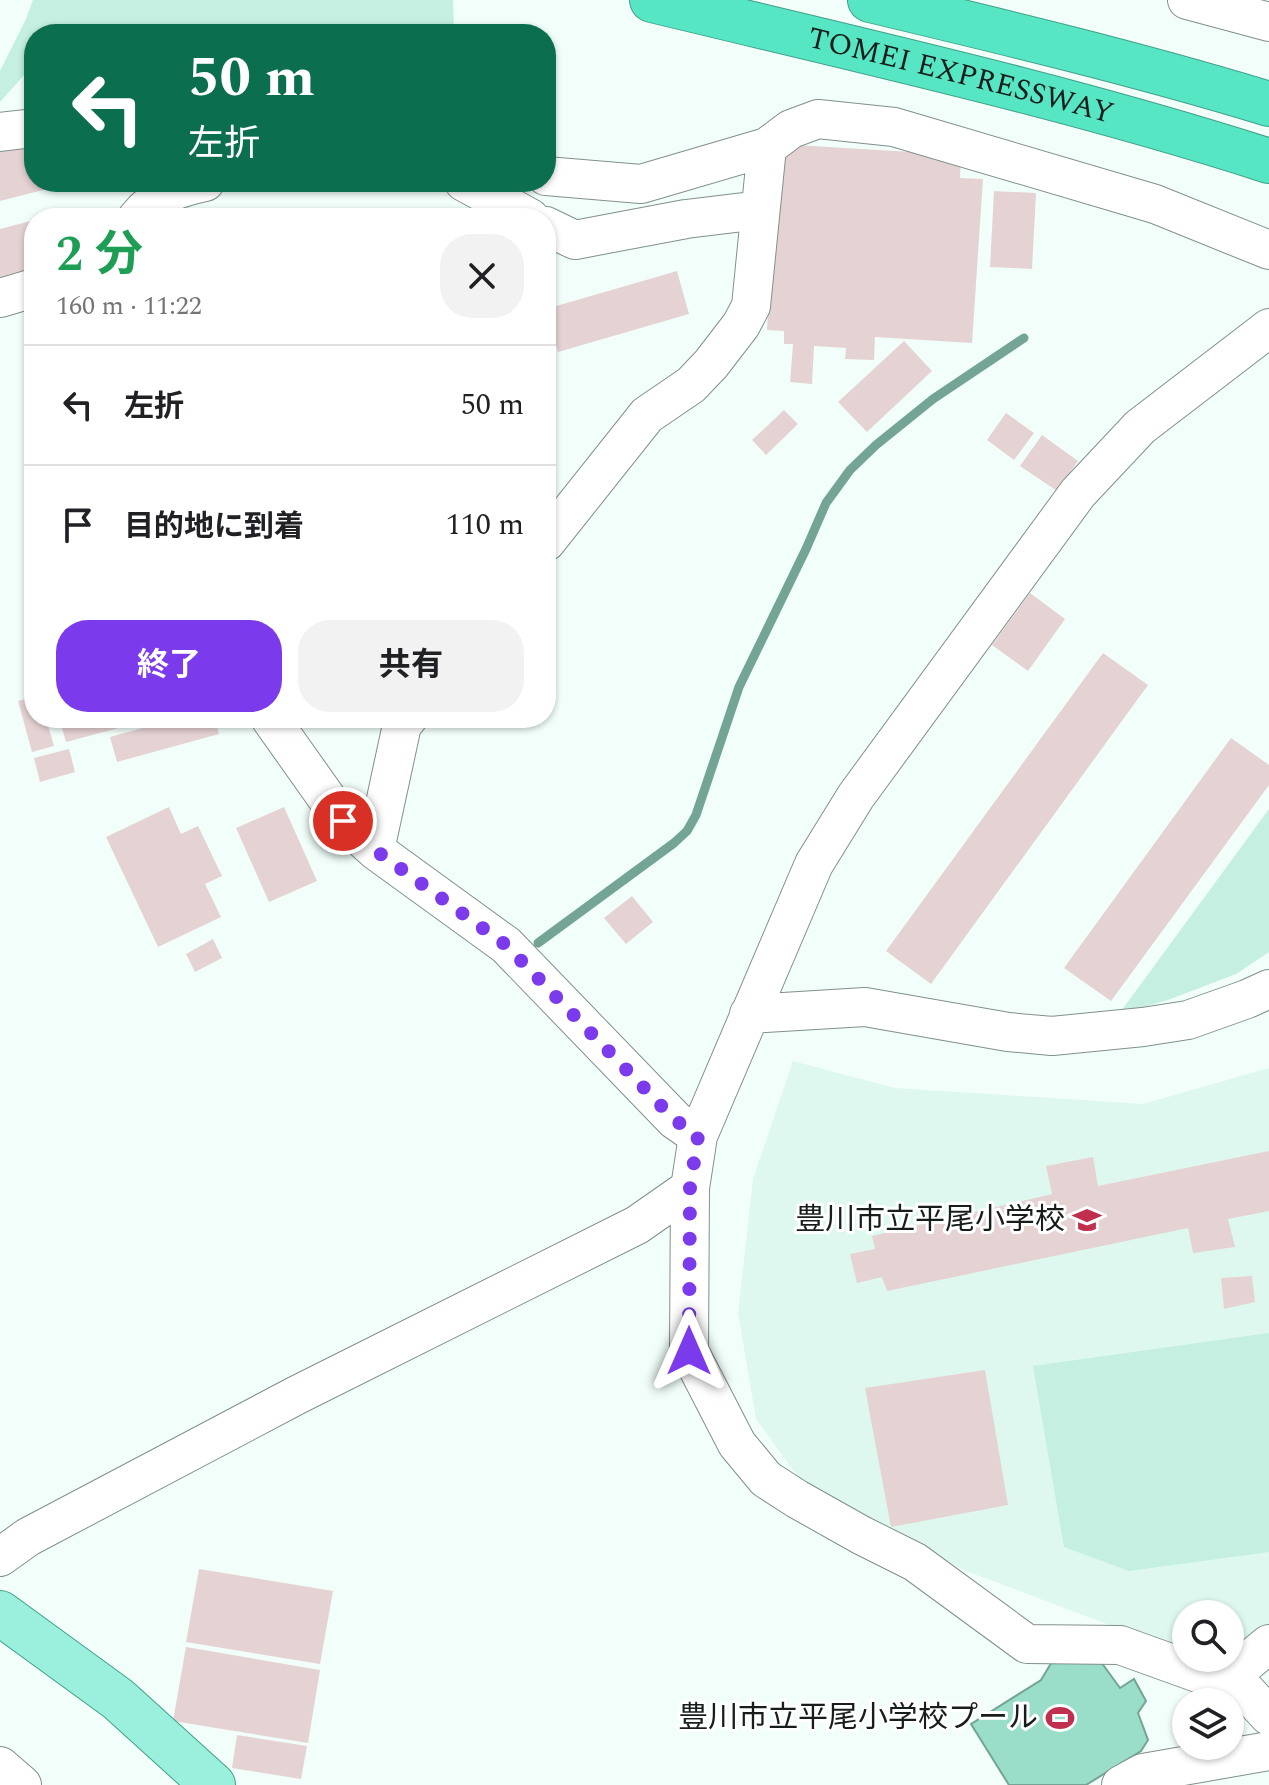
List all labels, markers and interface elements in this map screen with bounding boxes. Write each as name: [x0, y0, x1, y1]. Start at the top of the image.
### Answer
street label: TOMEI EXPRESSWAY: [803, 15, 1119, 137]
text: 50 m: [188, 36, 315, 121]
icon: left: [56, 56, 160, 160]
text: 左折: [188, 117, 260, 172]
text: 2 分: [56, 219, 143, 292]
button: close: [440, 234, 524, 318]
text: 160 m · 11:22: [56, 286, 202, 326]
text: 50 m: [461, 382, 524, 428]
icon: left: [56, 383, 100, 427]
text: 左折: [124, 384, 184, 430]
text: 110 m: [446, 502, 524, 548]
icon: arrive: [56, 503, 100, 547]
text: 目的地に到着: [124, 504, 304, 550]
button: 終了: [56, 620, 282, 712]
button: 共有: [298, 620, 524, 712]
pin: [309, 787, 377, 855]
icon: arrive: [321, 799, 365, 843]
place label: 豊川市立平尾小学校: [795, 1197, 1065, 1243]
school or university icon: 豊川市立平尾小学校: [1072, 1205, 1102, 1235]
position arrow: [647, 1309, 731, 1393]
map controls: [1172, 1600, 1244, 1760]
button: search: [1172, 1600, 1244, 1672]
button: layers: [1172, 1688, 1244, 1760]
place label: 豊川市立平尾小学校プール: [678, 1695, 1038, 1741]
sports icon: 豊川市立平尾小学校プール: [1045, 1703, 1075, 1733]

